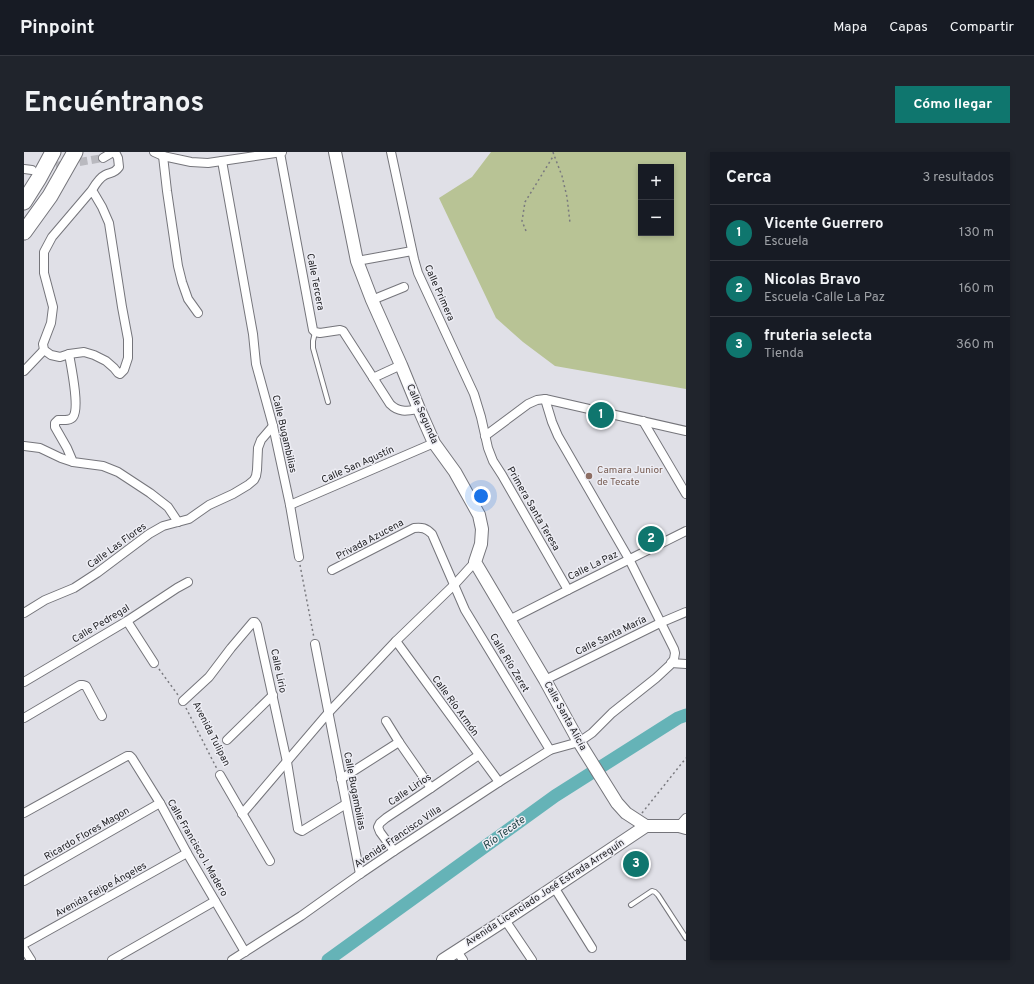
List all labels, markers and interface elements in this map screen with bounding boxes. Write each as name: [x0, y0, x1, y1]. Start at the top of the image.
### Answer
text: Pinpoint: [20, 16, 95, 40]
text: Mapa: [833, 19, 867, 36]
text: Capas: [889, 19, 928, 36]
text: Compartir: [950, 19, 1014, 36]
text: Encuéntranos: [24, 86, 204, 122]
button: Cómo llegar: [895, 86, 1010, 123]
map controls: [638, 164, 674, 236]
button: +: [638, 164, 674, 200]
text: Cerca: [726, 167, 772, 189]
text: 3 resultados: [922, 170, 994, 186]
button: −: [638, 200, 674, 236]
text: Vicente Guerrero: [764, 215, 884, 234]
text: 1: [736, 225, 742, 241]
text: 130 m: [959, 225, 994, 241]
text: Escuela: [764, 234, 808, 250]
street label: Calle Tercera: [303, 252, 327, 312]
street label: Calle Primera: [421, 263, 457, 323]
text: Nicolas Bravo: [764, 271, 861, 290]
text: 2: [735, 281, 743, 297]
text: 160 m: [959, 281, 994, 297]
text: Escuela · Calle La Paz: [764, 290, 885, 306]
text: fruteria selecta: [764, 327, 872, 346]
text: 3: [735, 337, 743, 353]
text: 360 m: [956, 337, 994, 353]
text: Tienda: [764, 346, 804, 362]
street label: Calle Segunda: [403, 382, 441, 446]
street label: Calle Bugambilias: [269, 394, 299, 475]
pin: 1: [588, 400, 614, 430]
street label: Calle San Agustín: [320, 443, 396, 487]
place label: Camara Junior de Tecate: [597, 464, 663, 489]
street label: Primera Santa Teresa: [504, 465, 562, 553]
marker: Camara Junior de Tecate: [584, 471, 594, 481]
your location: [471, 486, 491, 506]
street label: Privada Azucena: [334, 517, 406, 563]
street label: Calle Las Flores: [85, 520, 149, 572]
pin: 2: [638, 524, 664, 554]
street label: Calle La Paz: [566, 548, 620, 584]
street label: Calle Pedregal: [70, 602, 132, 646]
street label: Calle Santa María: [573, 613, 649, 659]
street label: Calle Río Zeret: [486, 631, 532, 695]
street label: Calle Lirio: [267, 648, 289, 695]
street label: Calle Río Armón: [429, 673, 481, 739]
street label: Calle Santa Alicia: [541, 679, 589, 753]
street label: Avenida Tulipan: [189, 699, 233, 769]
street label: Calle Bugambilias: [340, 751, 368, 832]
street label: Calle Lirios: [386, 771, 434, 809]
street label: Calle Francisco I. Madero: [164, 797, 230, 899]
street label: Avenida Francisco Villa: [352, 803, 444, 871]
street label: Ricardo Flores Magon: [42, 804, 132, 864]
water label: Río Tecate: [480, 813, 528, 853]
street label: Avenida Licenciado José Estrada Arreguín: [463, 837, 627, 949]
pin: 3: [623, 849, 649, 879]
street label: Avenida Felipe Ángeles: [53, 859, 149, 921]

